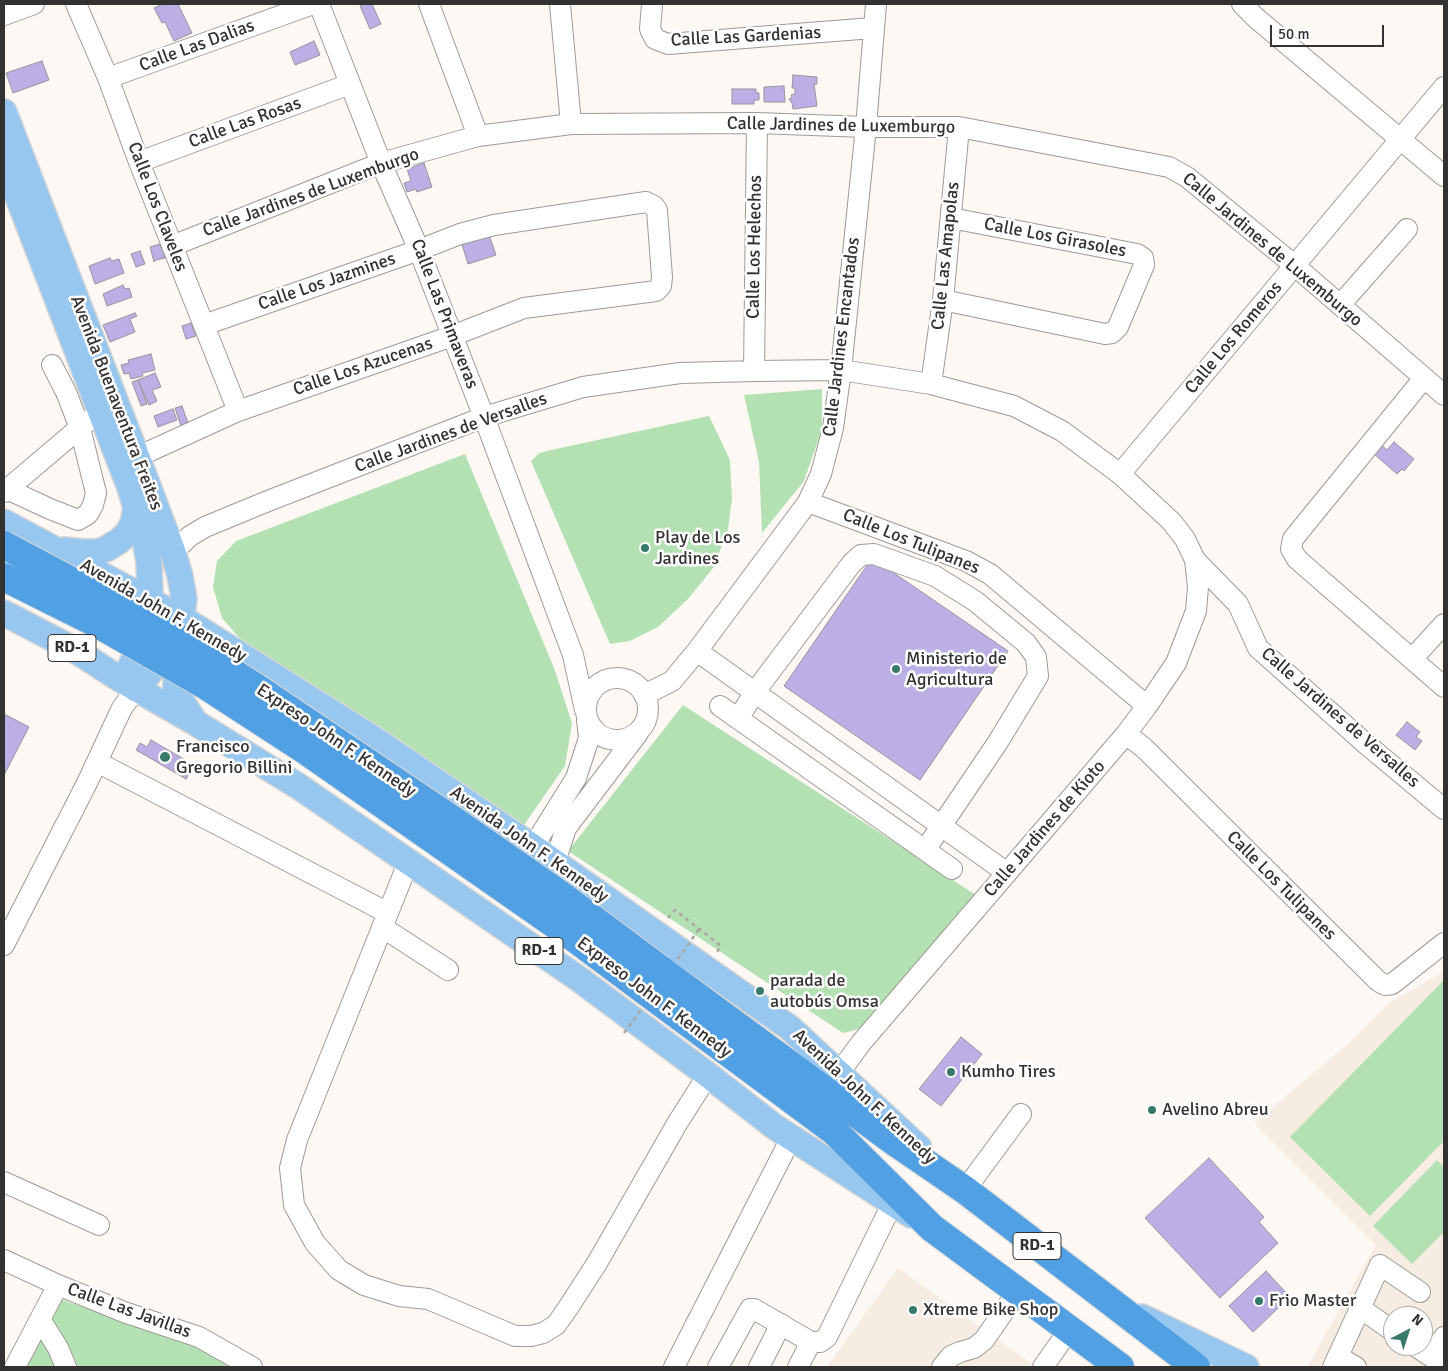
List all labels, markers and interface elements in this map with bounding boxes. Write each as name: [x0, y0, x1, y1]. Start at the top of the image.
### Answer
street label: Calle Las Dalias: [136, 15, 258, 77]
scale bar: [1273, 15, 1387, 47]
street label: Calle Las Gardenias: [670, 22, 822, 52]
text: 50 m: [1278, 25, 1309, 43]
street label: Calle Las Rosas: [186, 93, 304, 153]
street label: Calle Jardines de Luxemburgo: [727, 113, 955, 139]
street label: Calle Los Claveles: [122, 139, 192, 275]
street label: Calle Jardines de Luxemburgo: [200, 144, 422, 242]
street label: Calle Jardines de Luxemburgo: [1178, 168, 1366, 332]
street label: Calle Los Helechos: [743, 175, 767, 319]
street label: Calle Las Amapolas: [927, 181, 965, 331]
street label: Calle Los Girasoles: [982, 214, 1128, 262]
street label: Calle Las Primaveras: [405, 236, 483, 392]
street label: Calle Jardines Encantados: [819, 236, 865, 438]
street label: Calle Los Jazmines: [255, 248, 399, 316]
street label: Calle Los Romeros: [1181, 277, 1287, 399]
street label: Avenida Buenaventura Freites: [65, 293, 167, 513]
street label: Calle Los Azucenas: [290, 333, 436, 401]
street label: Calle Jardines de Versalles: [352, 388, 550, 478]
street label: Calle Los Tulipanes: [839, 505, 983, 579]
place label: Play de Los Jardines: [655, 527, 740, 570]
marker: Play de Los Jardines: [639, 542, 651, 554]
street label: Avenida John F. Kennedy: [76, 555, 250, 667]
road number: RD-1: [48, 634, 96, 661]
street label: Calle Jardines de Versalles: [1256, 643, 1424, 793]
place label: Ministerio de Agricultura: [906, 648, 1007, 691]
marker: Ministerio de Agricultura: [890, 663, 902, 675]
street label: Expreso John F. Kennedy: [252, 680, 420, 802]
place label: Francisco Gregorio Billini: [176, 736, 292, 779]
marker: Francisco Gregorio Billini: [158, 750, 172, 764]
street label: Calle Jardines de Kioto: [980, 756, 1110, 902]
street label: Avenida John F. Kennedy: [446, 782, 612, 908]
street label: Calle Los Tulipanes: [1222, 827, 1340, 945]
street label: Expreso John F. Kennedy: [572, 933, 736, 1063]
road number: RD-1: [515, 938, 563, 964]
place label: parada de autobús Omsa: [770, 970, 879, 1012]
marker: parada de autobús Omsa: [754, 985, 766, 997]
street label: Avenida John F. Kennedy: [788, 1025, 940, 1169]
place label: Kumho Tires: [961, 1061, 1056, 1083]
marker: Kumho Tires: [945, 1066, 957, 1078]
place label: Avelino Abreu: [1162, 1099, 1269, 1121]
marker: Avelino Abreu: [1146, 1104, 1158, 1116]
road number: RD-1: [1013, 1232, 1061, 1260]
street label: Calle Las Javillas: [64, 1279, 194, 1343]
place label: Frio Master: [1269, 1290, 1356, 1312]
marker: Frio Master: [1253, 1295, 1265, 1307]
place label: Xtreme Bike Shop: [923, 1299, 1058, 1321]
marker: Xtreme Bike Shop: [907, 1304, 919, 1316]
north arrow: [1383, 1306, 1433, 1356]
text: N: [1408, 1310, 1427, 1330]

